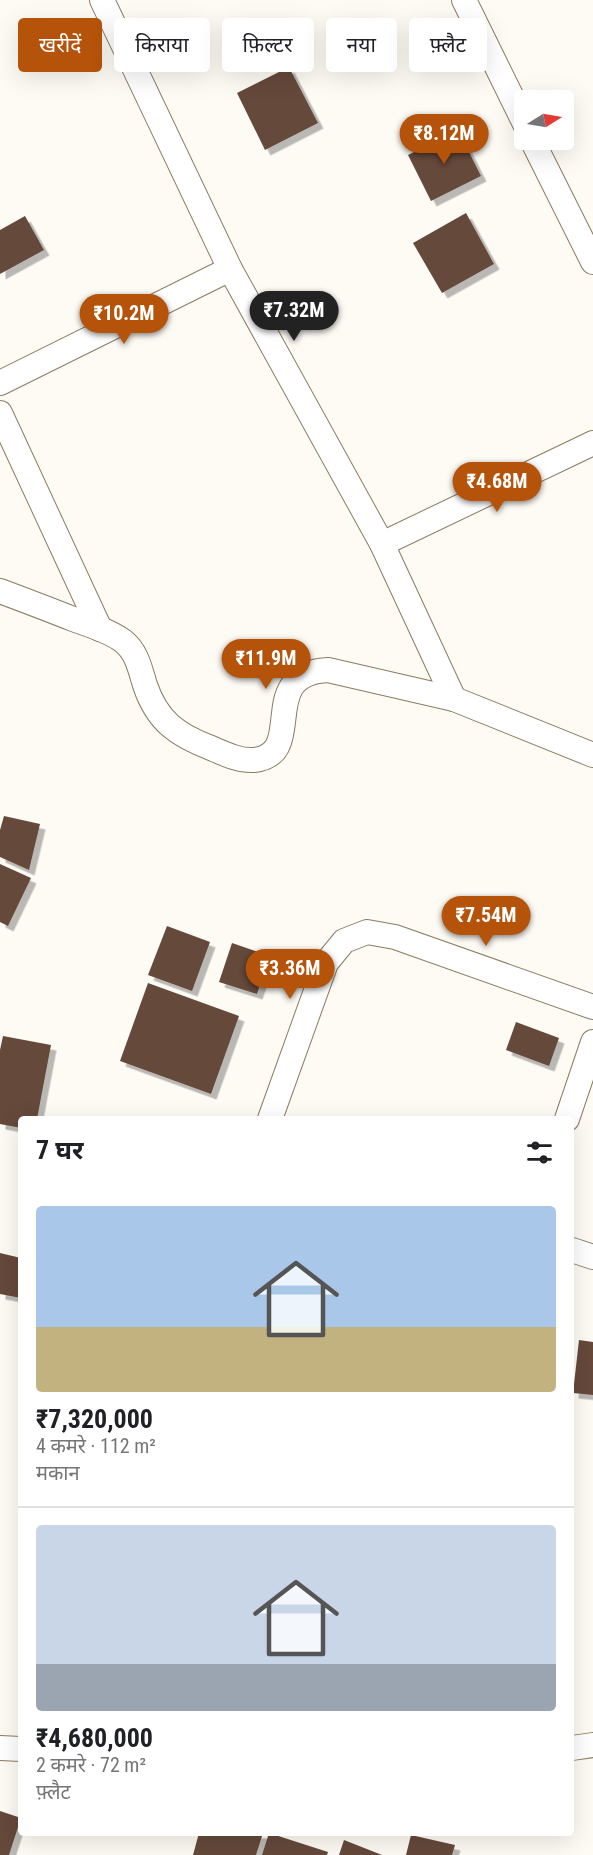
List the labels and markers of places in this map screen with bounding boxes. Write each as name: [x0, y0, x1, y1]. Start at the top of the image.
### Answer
pin: ₹8.12M: [395, 114, 493, 165]
pin: ₹7.32M: [245, 291, 343, 342]
pin: ₹10.2M: [75, 294, 173, 345]
pin: ₹4.68M: [448, 462, 546, 513]
pin: ₹11.9M: [217, 639, 315, 690]
pin: ₹7.54M: [437, 896, 535, 947]
pin: ₹3.36M: [241, 949, 339, 1000]

